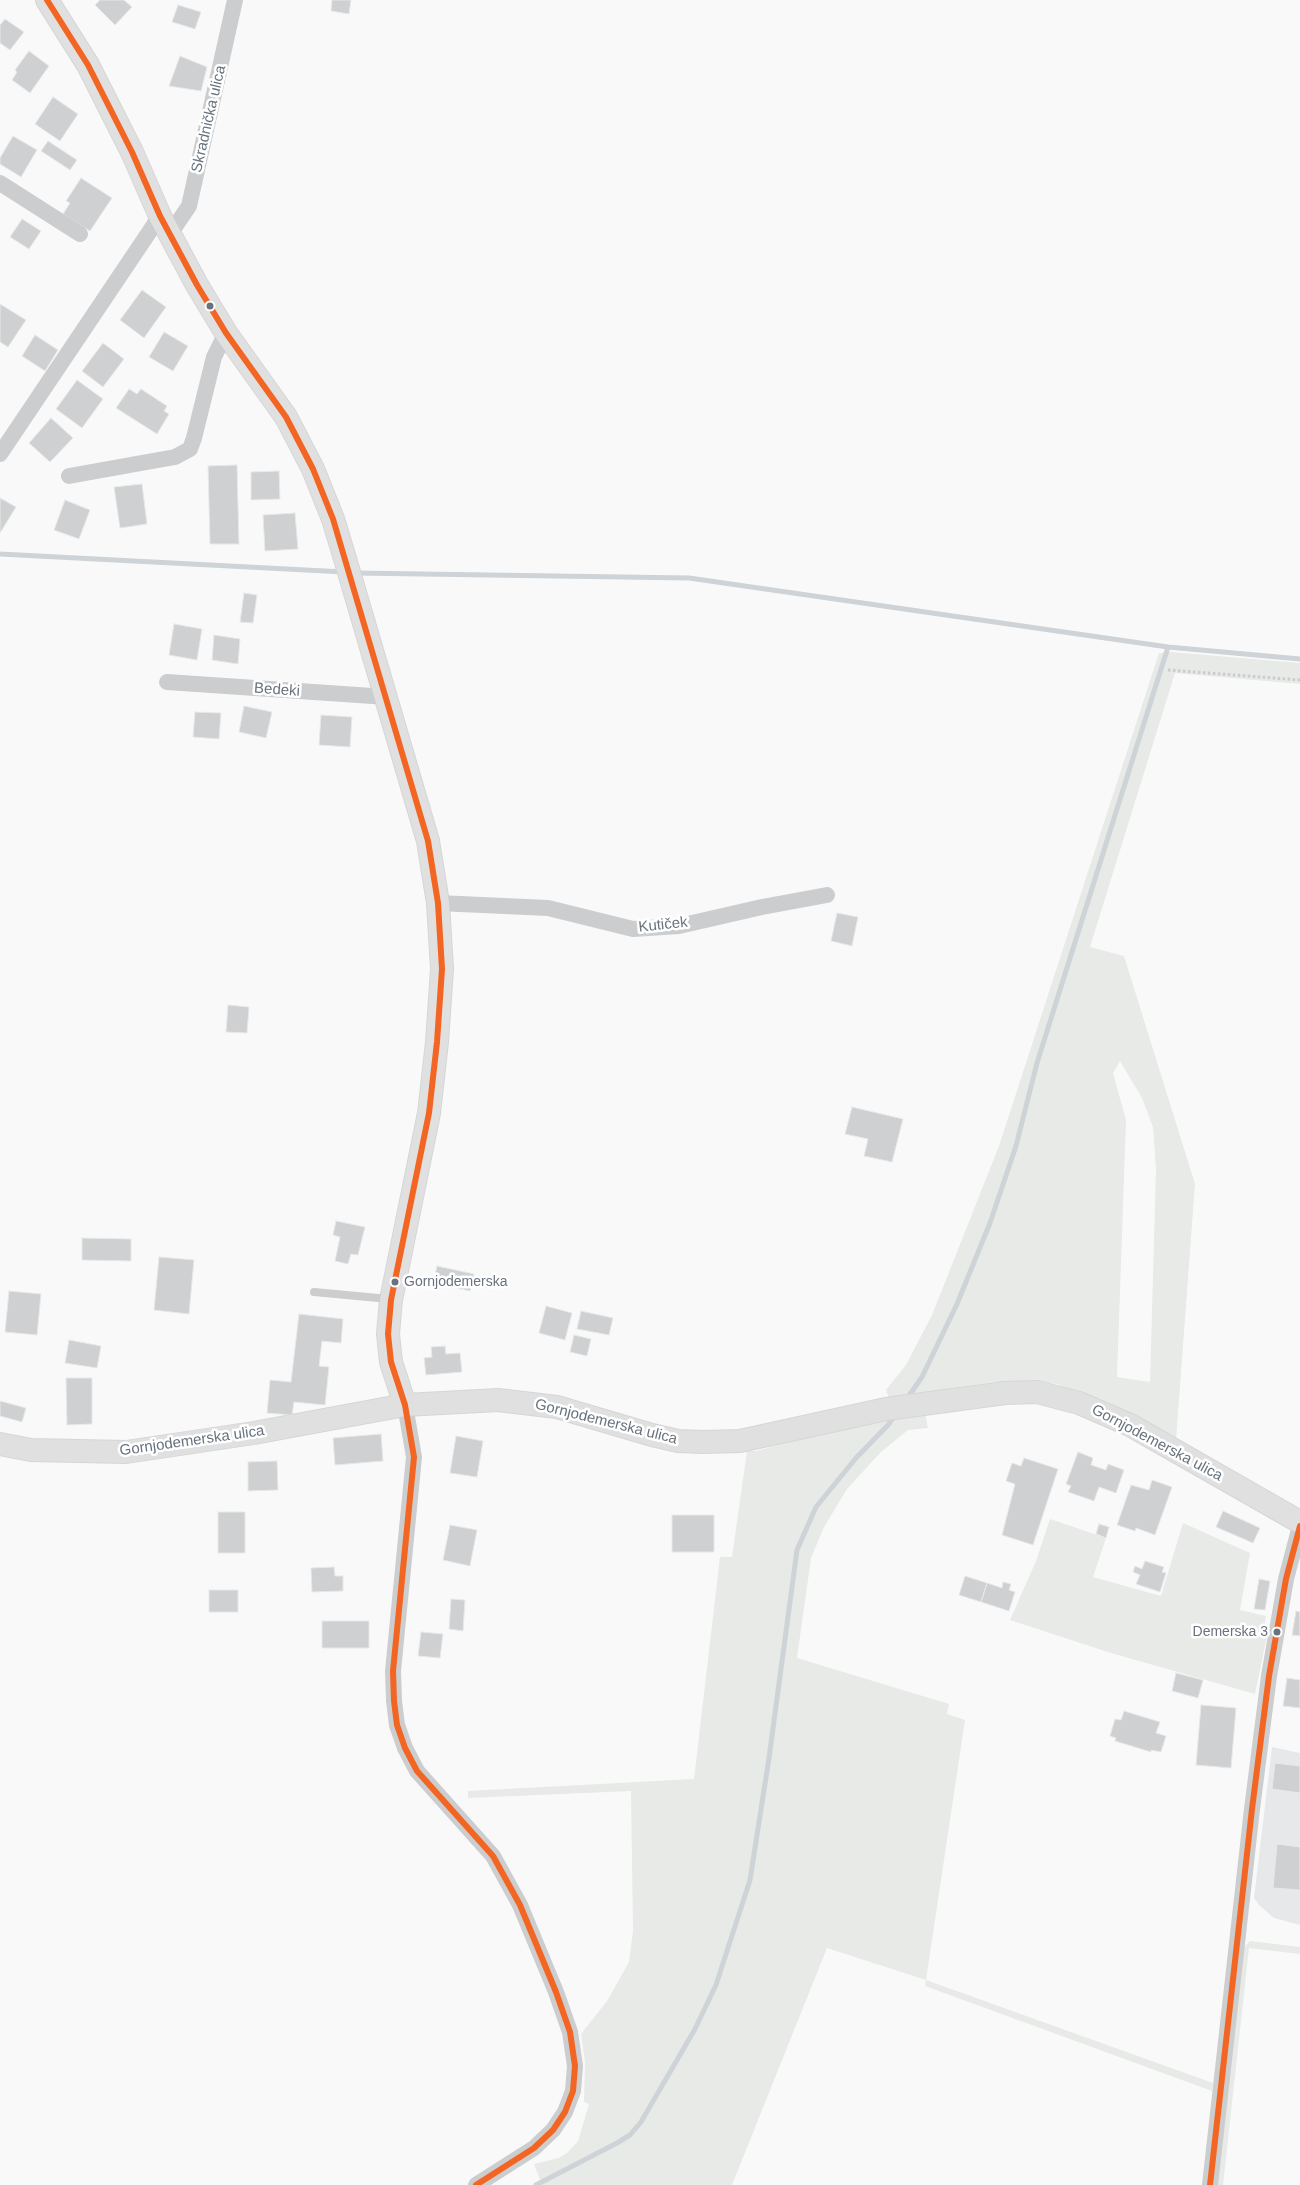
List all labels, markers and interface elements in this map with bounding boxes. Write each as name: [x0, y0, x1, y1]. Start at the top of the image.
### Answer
street label: Skradnička ulica: [188, 64, 230, 174]
unlabelled marker: [205, 301, 215, 311]
street label: Bedeki: [253, 679, 301, 701]
street label: Kutiček: [638, 913, 688, 937]
place label: Gornjodemerska: [404, 1274, 507, 1290]
marker: Gornjodemerska: [390, 1277, 400, 1287]
street label: Gornjodemerska ulica: [533, 1396, 679, 1448]
street label: Gornjodemerska ulica: [1088, 1401, 1226, 1485]
street label: Gornjodemerska ulica: [119, 1422, 265, 1460]
place label: Demerska 3: [1193, 1624, 1268, 1640]
marker: Demerska 3: [1272, 1627, 1282, 1637]

